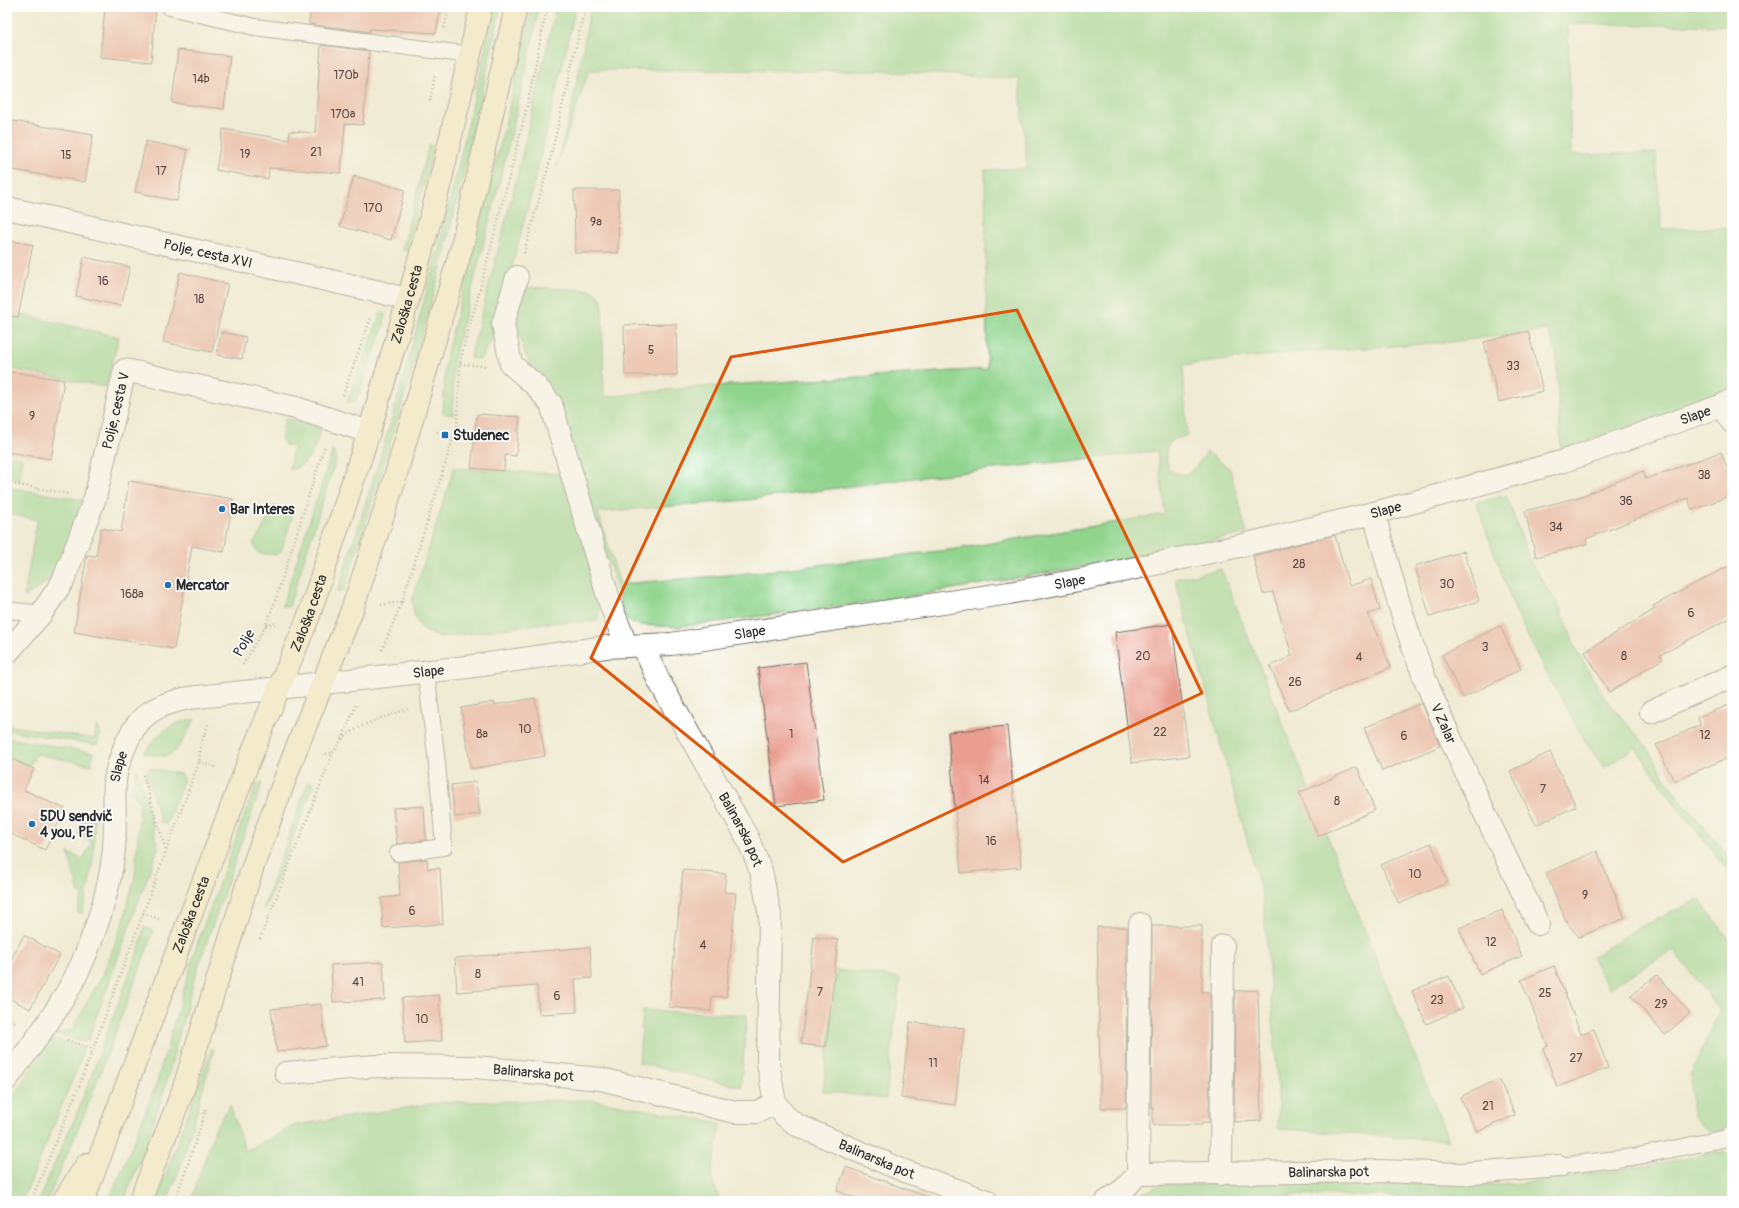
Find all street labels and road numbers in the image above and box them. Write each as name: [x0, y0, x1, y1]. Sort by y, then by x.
street label: Polje, cesta XVI: [162, 235, 254, 271]
street label: Zaloška cesta: [387, 263, 426, 345]
street label: Polje, cesta V: [98, 371, 133, 451]
street label: Slape: [1678, 402, 1713, 428]
street label: Slape: [1368, 497, 1403, 522]
street label: Slape: [1053, 570, 1087, 593]
street label: Zaloška cesta: [287, 572, 330, 654]
street label: Slape: [733, 621, 767, 643]
street label: Polje: [229, 626, 259, 660]
street label: Slape: [412, 661, 445, 682]
street label: V Zalar: [1428, 701, 1460, 746]
street label: Slape: [106, 748, 131, 783]
street label: Balinarska pot: [715, 789, 767, 869]
street label: Zaloška cesta: [169, 874, 213, 956]
street label: Balinarska pot: [492, 1060, 575, 1085]
street label: Balinarska pot: [836, 1135, 917, 1183]
street label: Balinarska pot: [1288, 1163, 1370, 1181]

